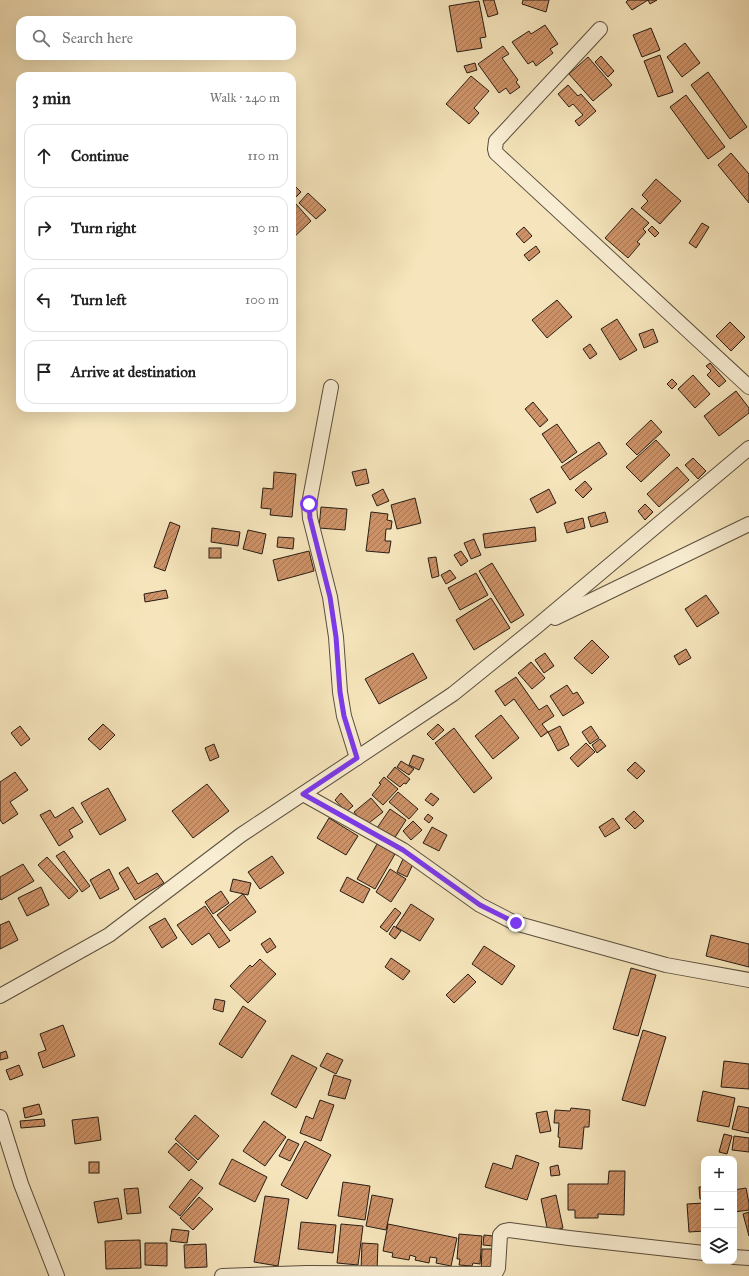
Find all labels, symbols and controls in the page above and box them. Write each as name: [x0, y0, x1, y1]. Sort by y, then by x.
search box: [16, 16, 296, 60]
icon: search: [30, 27, 52, 49]
text: Search here: [62, 29, 133, 47]
text: 3 min: [32, 88, 71, 109]
text: Walk · 240 m: [210, 90, 280, 106]
icon: ahead: [33, 145, 55, 167]
text: Continue: [71, 147, 129, 165]
text: 110 m: [247, 148, 279, 164]
icon: right: [33, 217, 55, 239]
text: Turn right: [71, 219, 136, 237]
text: 30 m: [253, 220, 279, 236]
icon: left: [33, 289, 55, 311]
text: Turn left: [71, 291, 127, 309]
text: 100 m: [245, 292, 279, 308]
icon: arrive: [33, 361, 55, 383]
text: Arrive at destination: [71, 363, 196, 381]
route start: [300, 495, 318, 513]
route end: [507, 914, 525, 932]
map controls: [701, 1156, 737, 1264]
button: +: [701, 1156, 737, 1192]
button: −: [701, 1192, 737, 1228]
button: layers: [701, 1228, 737, 1264]

